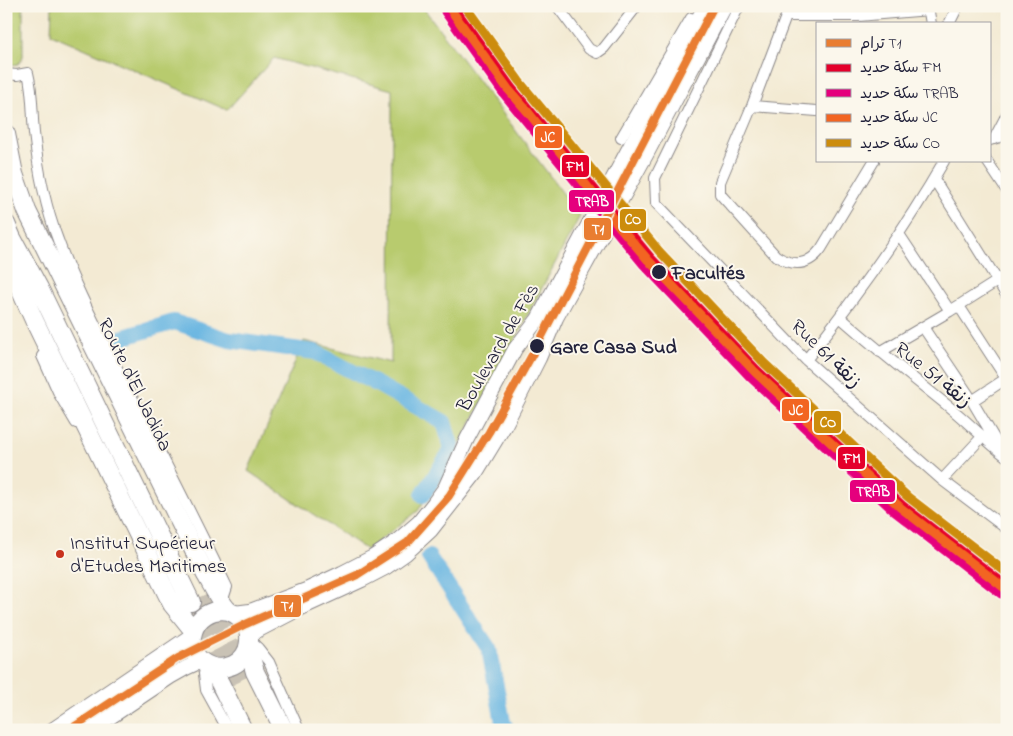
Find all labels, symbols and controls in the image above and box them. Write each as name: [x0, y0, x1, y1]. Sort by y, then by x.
legend: [816, 22, 990, 162]
text: ترام T1: [860, 33, 902, 55]
text: سكة حديد FM: [860, 57, 941, 79]
text: سكة حديد TRAB: [860, 83, 959, 105]
text: سكة حديد JC: [860, 107, 938, 129]
line badge: JC: [534, 125, 563, 149]
text: JC: [541, 128, 556, 149]
text: سكة حديد CO: [860, 133, 940, 155]
line badge: FM: [561, 154, 590, 178]
text: FM: [565, 157, 584, 178]
line badge: TRAB: [568, 189, 615, 213]
text: TRAB: [575, 192, 609, 213]
line badge: CO: [619, 208, 647, 232]
text: CO: [625, 210, 641, 231]
line badge: T1: [583, 217, 612, 241]
text: T1: [592, 220, 605, 241]
place label: Facultés: [671, 260, 745, 289]
marker: Facultés: [650, 263, 668, 281]
street label: Boulevard de Fès: [450, 279, 548, 419]
street label: Rue 61 زنقة: [783, 313, 867, 396]
street label: Route d'El Jadida: [89, 314, 179, 457]
place label: Gare Casa Sud: [550, 334, 677, 363]
street label: Rue 51 زنقة: [888, 336, 977, 416]
marker: Gare Casa Sud: [528, 337, 546, 355]
line badge: JC: [781, 398, 810, 422]
text: JC: [789, 401, 804, 422]
line badge: CO: [813, 410, 842, 434]
text: CO: [820, 413, 836, 434]
line badge: FM: [837, 446, 866, 470]
text: FM: [842, 449, 861, 470]
line badge: TRAB: [849, 479, 896, 503]
text: TRAB: [856, 482, 890, 503]
place label: Institut Supérieur d'Etudes Maritimes: [70, 530, 227, 582]
marker: Institut Supérieur d'Etudes Maritimes: [54, 548, 66, 560]
line badge: T1: [273, 594, 302, 618]
text: T1: [281, 597, 294, 618]

